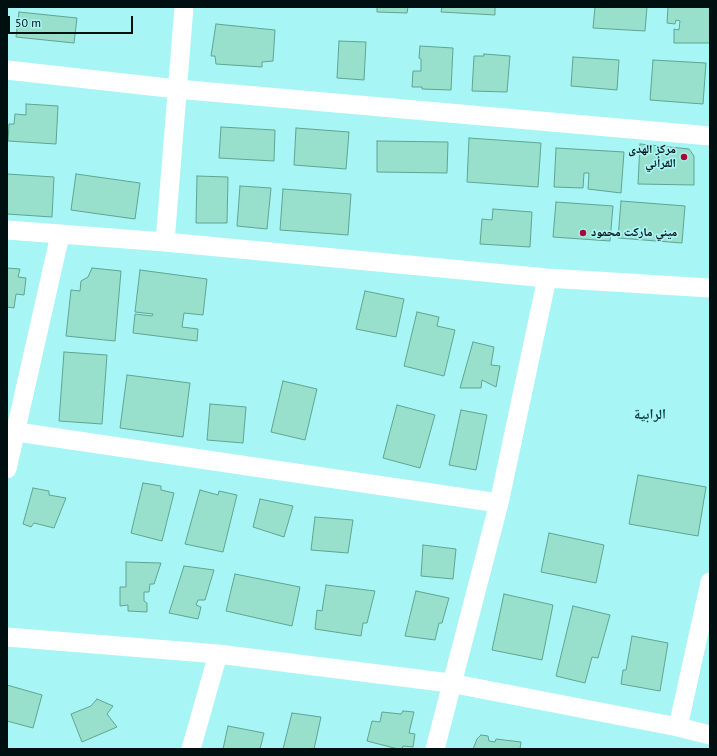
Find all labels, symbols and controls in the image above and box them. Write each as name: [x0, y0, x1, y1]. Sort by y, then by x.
scale bar: [10, 8, 135, 34]
text: 50 m: [15, 15, 41, 30]
place label: مركز الهدى القرأني: [628, 143, 676, 171]
marker: مركز الهدى القرأني: [679, 152, 689, 162]
place label: ميني ماركت محمود: [591, 226, 677, 240]
marker: ميني ماركت محمود: [578, 228, 588, 238]
district label: الرابية: [634, 407, 666, 423]

